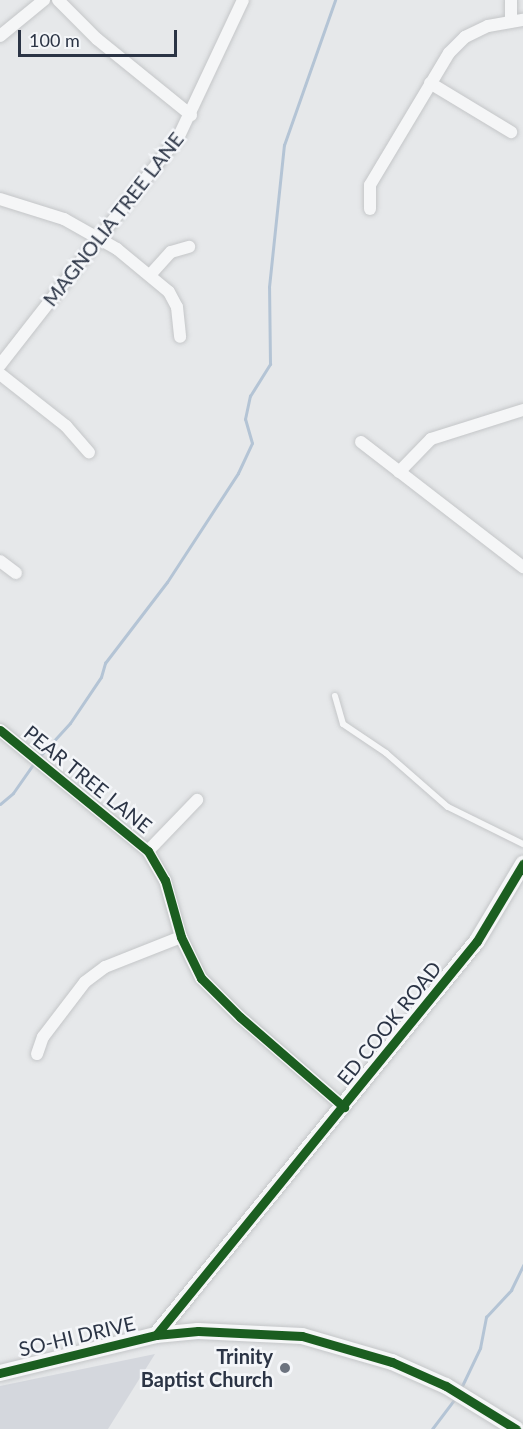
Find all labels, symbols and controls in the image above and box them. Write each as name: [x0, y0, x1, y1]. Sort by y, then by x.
scale bar: [21, 18, 180, 56]
text: 100 m: [29, 29, 80, 51]
street label: MAGNOLIA TREE LANE: [37, 127, 189, 311]
street label: PEAR TREE LANE: [19, 720, 157, 838]
street label: ED COOK ROAD: [332, 956, 446, 1090]
street label: SO-HI DRIVE: [16, 1311, 138, 1361]
place label: Trinity Baptist Church: [141, 1344, 273, 1391]
marker: Trinity Baptist Church: [278, 1361, 292, 1375]

